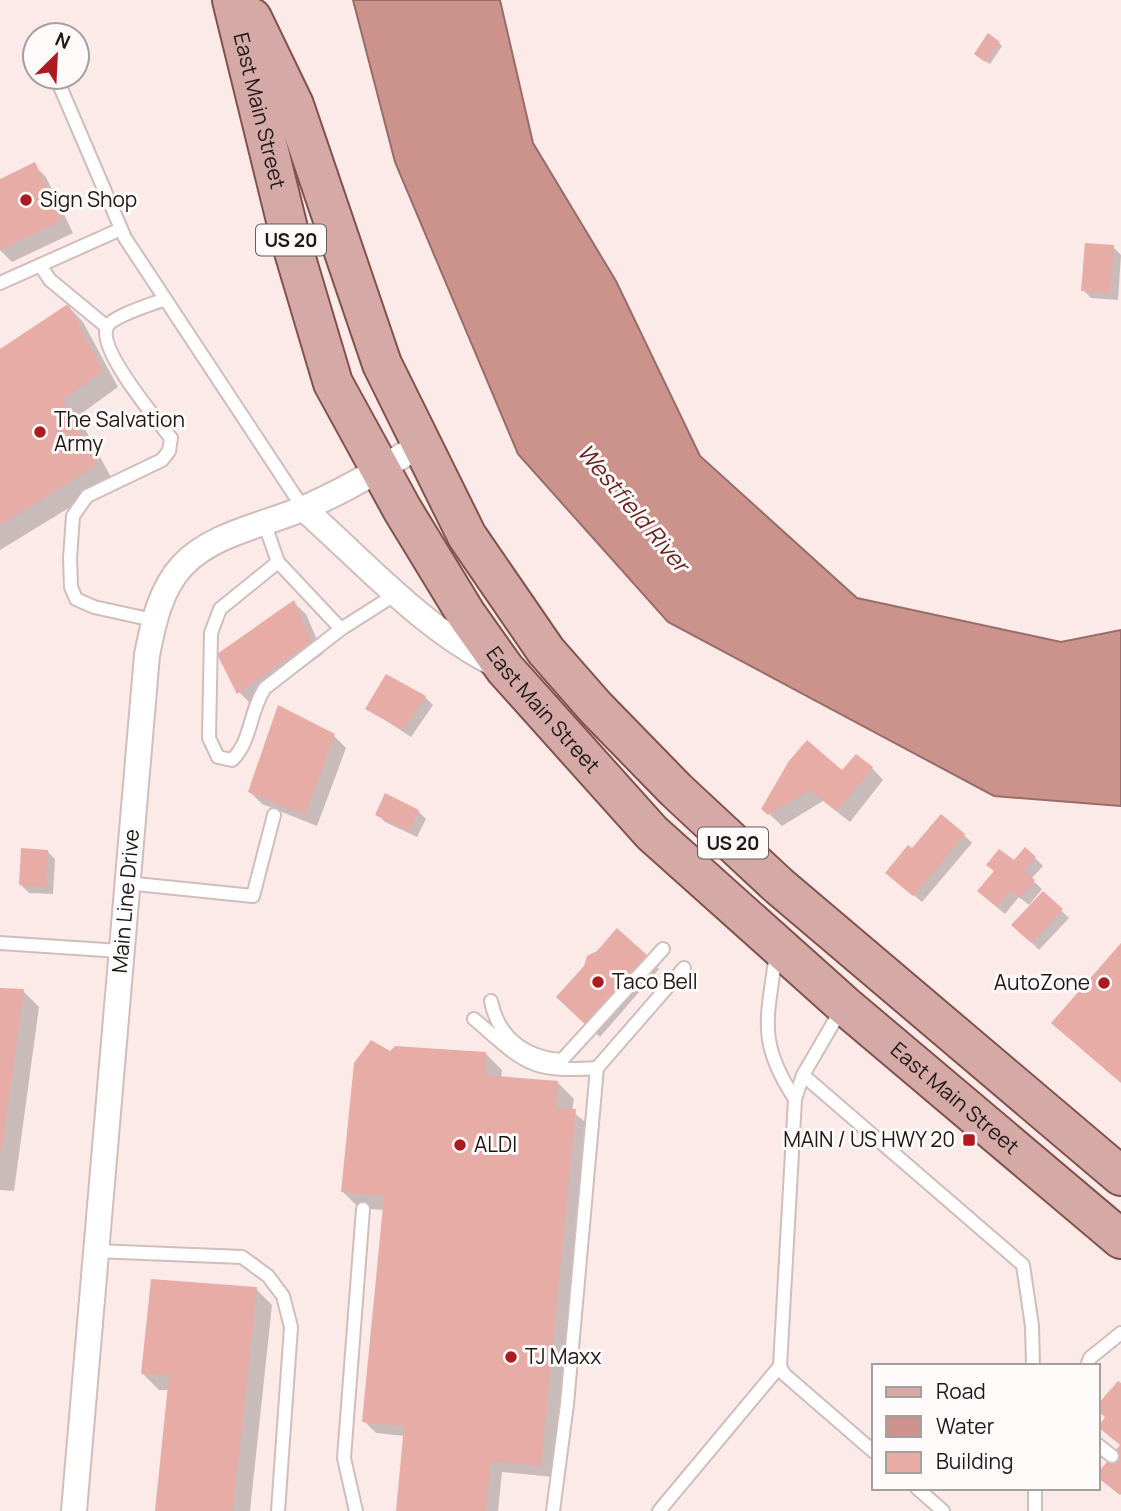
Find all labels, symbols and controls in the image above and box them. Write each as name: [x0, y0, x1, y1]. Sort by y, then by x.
north arrow: [21, 21, 91, 91]
text: N: [51, 26, 74, 55]
street label: East Main Street: [227, 29, 293, 192]
place label: Sign Shop: [40, 185, 137, 213]
marker: Sign Shop: [18, 192, 34, 208]
road number: US 20: [256, 224, 326, 256]
place label: The Salvation Army: [54, 405, 185, 457]
marker: The Salvation Army: [32, 424, 48, 440]
water label: Westfield River: [571, 436, 699, 580]
street label: East Main Street: [480, 641, 607, 779]
street label: Main Line Drive: [105, 828, 145, 974]
road number: US 20: [698, 828, 768, 858]
place label: Taco Bell: [612, 967, 698, 995]
place label: AutoZone: [994, 968, 1090, 996]
marker: Taco Bell: [590, 974, 606, 990]
marker: AutoZone: [1096, 975, 1112, 991]
street label: East Main Street: [885, 1035, 1025, 1160]
place label: MAIN / US HWY 20: [783, 1125, 955, 1153]
place label: ALDI: [474, 1130, 517, 1158]
marker: MAIN / US HWY 20: [961, 1132, 977, 1148]
marker: ALDI: [452, 1137, 468, 1153]
place label: TJ Maxx: [525, 1342, 601, 1370]
marker: TJ Maxx: [503, 1349, 519, 1365]
legend: [872, 1364, 1100, 1490]
text: Road: [936, 1377, 986, 1405]
text: Water: [936, 1412, 995, 1440]
text: Building: [936, 1447, 1013, 1475]

